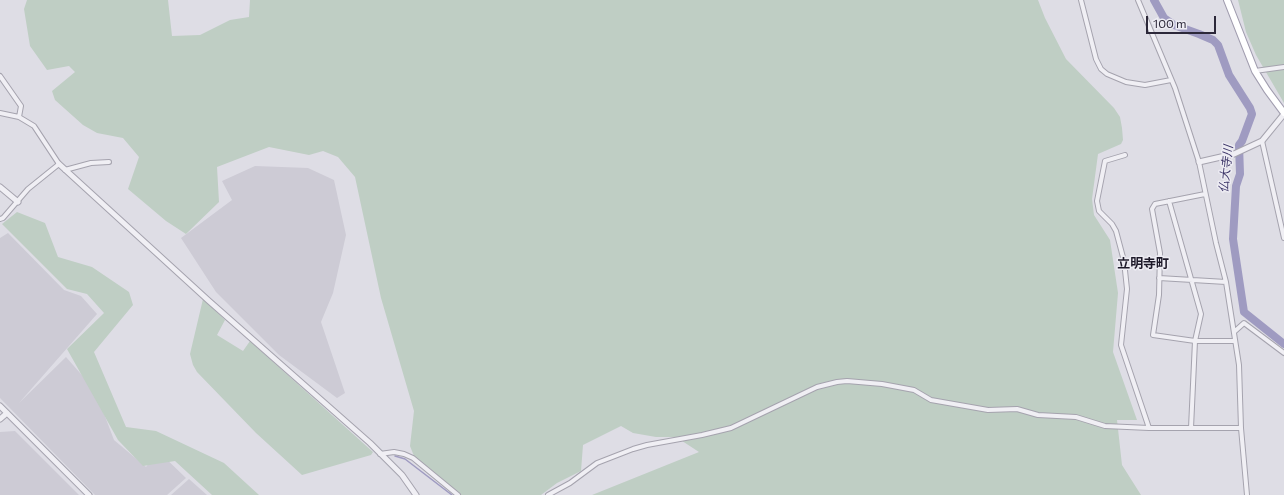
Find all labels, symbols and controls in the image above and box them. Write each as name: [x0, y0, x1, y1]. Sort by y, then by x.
scale bar: [1148, 8, 1218, 34]
text: 100 m: [1153, 16, 1187, 30]
water label: 仏大寺川: [1216, 144, 1236, 194]
district label: 立明寺町: [1117, 256, 1169, 272]

